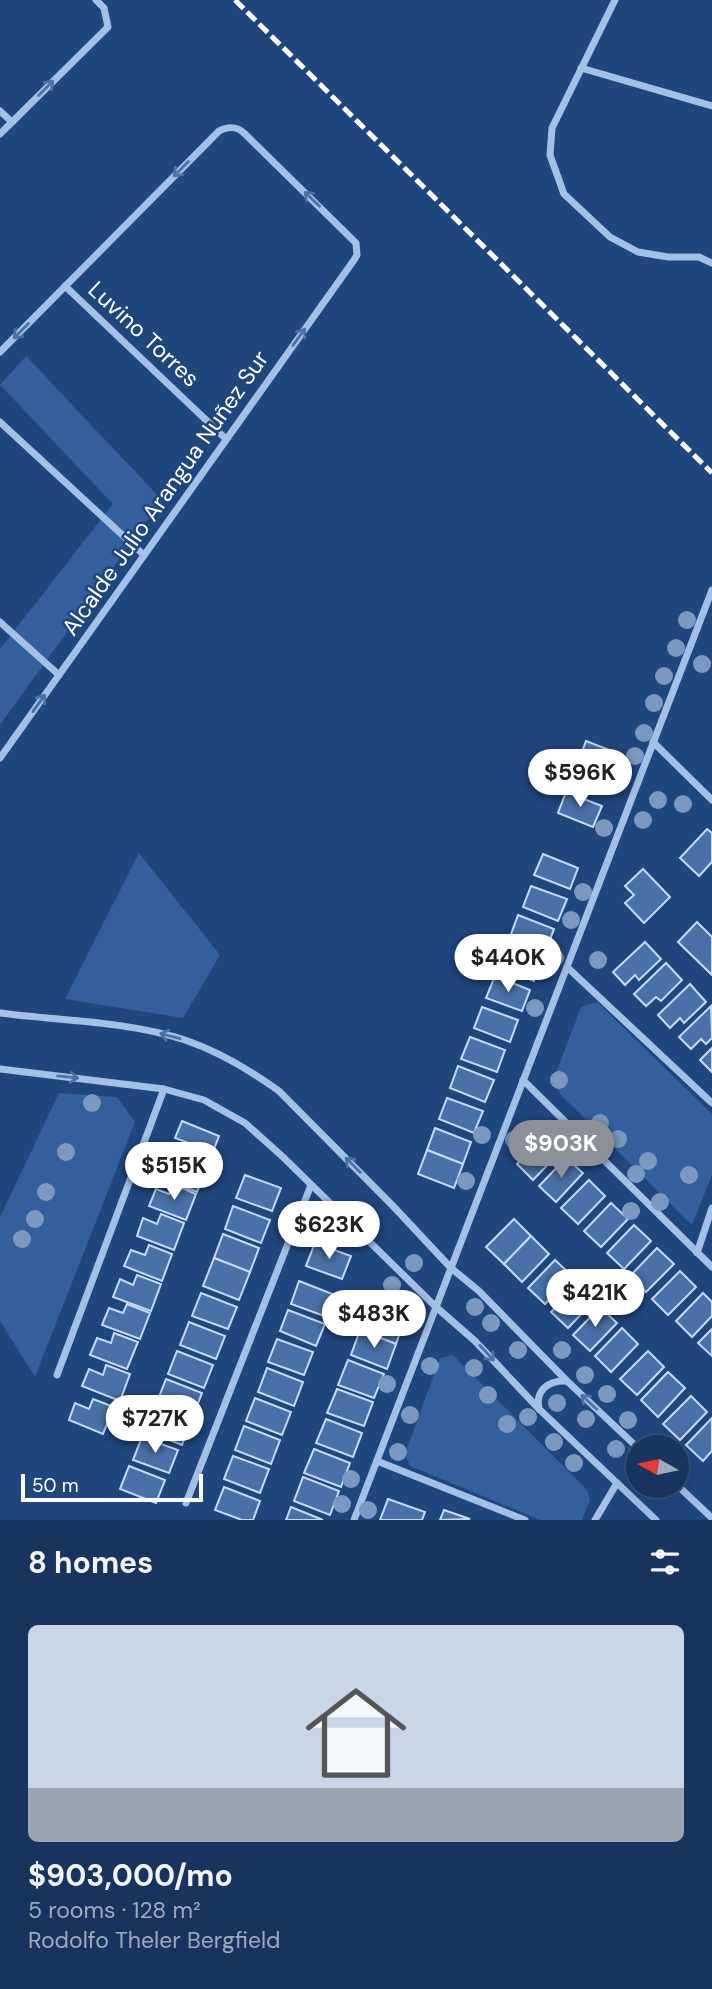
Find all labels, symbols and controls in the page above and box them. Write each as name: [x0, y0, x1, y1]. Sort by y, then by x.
one-way arrow: [38, 80, 55, 97]
one-way arrow: [172, 161, 189, 178]
one-way arrow: [304, 190, 321, 207]
street label: Luvino Torres: [82, 275, 206, 393]
one-way arrow: [12, 322, 29, 339]
one-way arrow: [292, 328, 306, 347]
street label: Alcalde Julio Arangua Nuñez Sur: [55, 345, 275, 641]
one-way arrow: [32, 694, 47, 713]
pin: $596K: [531, 750, 629, 809]
text: $596K: [544, 757, 616, 787]
pin: $440K: [459, 934, 557, 994]
text: $440K: [470, 942, 546, 972]
one-way arrow: [159, 1029, 182, 1042]
one-way arrow: [56, 1070, 79, 1083]
pin: $903K: [512, 1120, 610, 1180]
text: $903K: [524, 1128, 598, 1158]
pin: $515K: [125, 1142, 223, 1202]
text: $515K: [141, 1150, 207, 1180]
one-way arrow: [345, 1157, 362, 1174]
pin: $623K: [280, 1202, 378, 1261]
text: $623K: [294, 1209, 364, 1239]
pin: $421K: [546, 1270, 644, 1329]
text: $421K: [562, 1277, 628, 1307]
pin: $483K: [325, 1290, 423, 1350]
text: $483K: [338, 1298, 410, 1328]
one-way arrow: [478, 1344, 495, 1361]
one-way arrow: [581, 1393, 598, 1410]
pin: $727K: [106, 1396, 204, 1455]
text: $727K: [122, 1403, 188, 1433]
north arrow: [626, 1435, 690, 1498]
map controls: [626, 1435, 689, 1498]
scale bar: [21, 1471, 203, 1503]
text: 50 m: [32, 1473, 79, 1498]
text: 8 homes: [28, 1543, 153, 1582]
icon: filters: [646, 1543, 684, 1581]
icon: home: [293, 1670, 419, 1796]
text: $903,000/mo: [28, 1856, 233, 1895]
text: 5 rooms · 128 m²: [28, 1895, 201, 1925]
text: Rodolfo Theler Bergfield: [28, 1925, 281, 1955]

